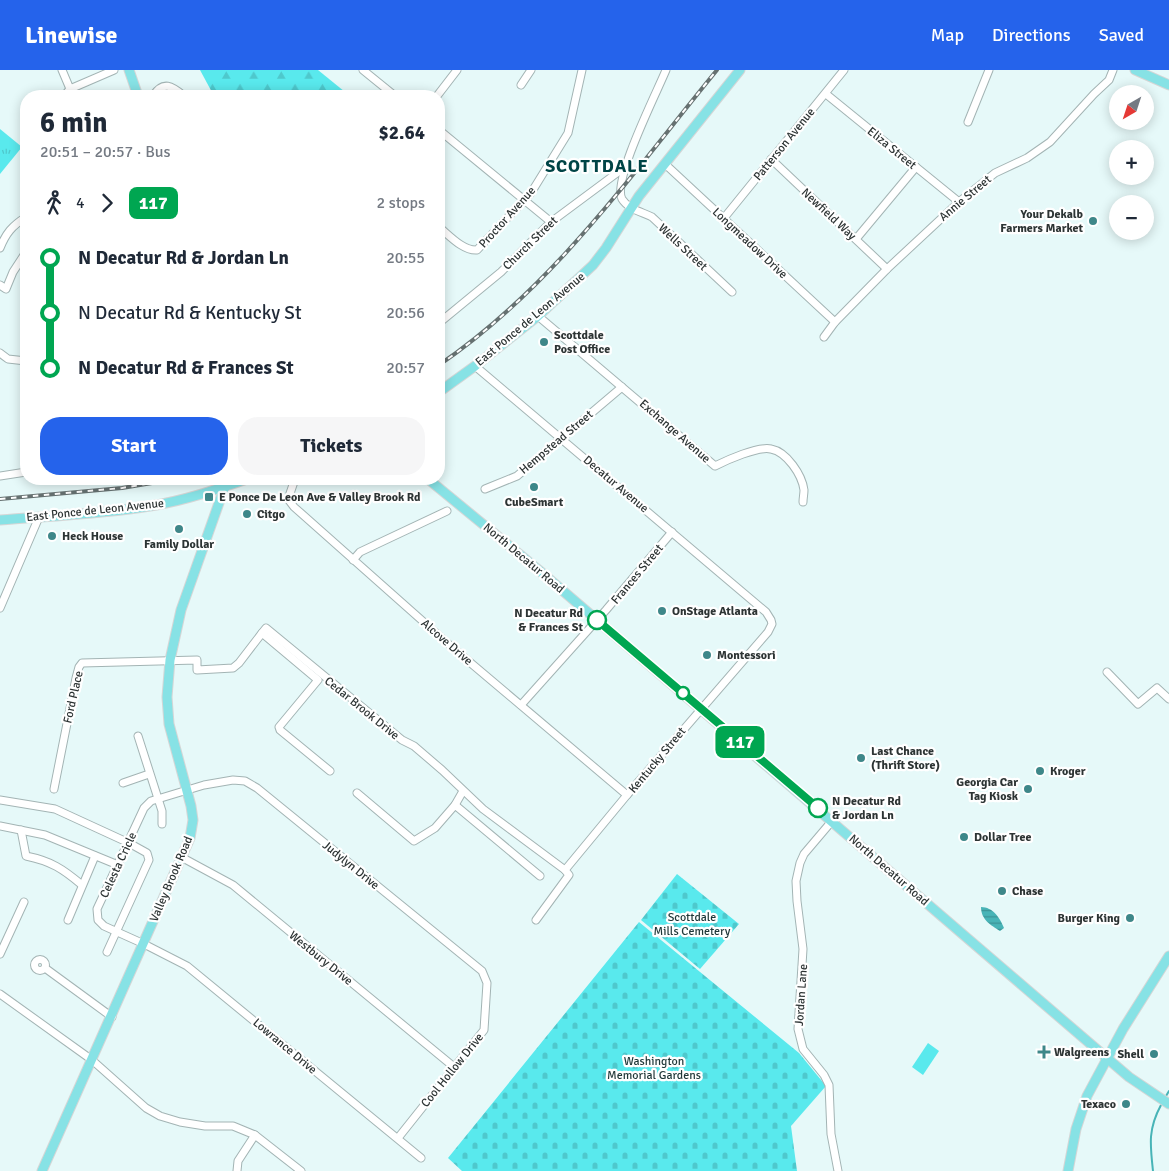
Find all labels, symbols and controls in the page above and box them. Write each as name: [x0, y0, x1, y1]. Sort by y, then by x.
text: Linewise: [25, 20, 118, 50]
text: Map: [931, 24, 964, 46]
text: Directions: [992, 24, 1071, 46]
text: Saved: [1099, 24, 1144, 46]
north arrow: [1109, 85, 1154, 130]
map controls: [1109, 85, 1154, 240]
street label: Patterson Avenue: [750, 105, 818, 184]
text: 6 min: [40, 106, 108, 140]
text: $2.64: [379, 121, 425, 145]
street label: Eliza Street: [864, 124, 919, 173]
button: +: [1109, 140, 1154, 185]
text: 20:51 – 20:57 · Bus: [40, 142, 171, 162]
district label: SCOTTDALE: [545, 155, 649, 177]
street label: Annie Street: [936, 172, 995, 225]
street label: Proctor Avenue: [476, 183, 539, 251]
street label: Newfield Way: [798, 185, 860, 244]
icon: walk: [40, 189, 68, 217]
icon: forward: [93, 189, 121, 217]
text: 117: [139, 192, 168, 214]
text: 4: [76, 193, 85, 213]
text: 2 stops: [377, 193, 425, 213]
button: −: [1109, 195, 1154, 240]
street label: Longmeadow Drive: [709, 205, 790, 282]
place label: Your Dekalb Farmers Market: [1000, 207, 1084, 236]
street label: Church Street: [500, 213, 561, 273]
marker: Your Dekalb Farmers Market: [1087, 215, 1099, 227]
street label: Wells Street: [655, 221, 710, 274]
text: N Decatur Rd & Jordan Ln: [78, 246, 289, 270]
text: 20:55: [386, 248, 425, 268]
street label: East Ponce de Leon Avenue: [473, 269, 588, 370]
text: N Decatur Rd & Kentucky St: [78, 301, 302, 325]
text: 20:56: [386, 303, 425, 323]
place label: Scottdale Post Office: [554, 328, 610, 357]
marker: Scottdale Post Office: [538, 336, 550, 348]
text: N Decatur Rd & Frances St: [78, 356, 294, 380]
text: 20:57: [386, 358, 425, 378]
street label: Exchange Avenue: [636, 396, 713, 466]
street label: Hempstead Street: [516, 407, 596, 478]
button: Start: [40, 417, 228, 475]
button: Tickets: [238, 417, 425, 475]
street label: Decatur Avenue: [580, 453, 651, 516]
marker: CubeSmart: [528, 481, 540, 493]
place label: E Ponce De Leon Ave & Valley Brook Rd: [219, 490, 421, 505]
marker: E Ponce De Leon Ave & Valley Brook Rd: [203, 491, 215, 503]
place label: CubeSmart: [505, 495, 564, 510]
street label: East Ponce de Leon Avenue: [25, 496, 165, 525]
place label: Citgo: [257, 507, 285, 522]
marker: Citgo: [241, 508, 253, 520]
street label: North Decatur Road: [480, 520, 567, 597]
marker: Family Dollar: [173, 523, 185, 535]
place label: Heck House: [62, 529, 123, 544]
marker: Heck House: [46, 530, 58, 542]
place label: Family Dollar: [144, 537, 214, 552]
street label: Frances Street: [608, 541, 667, 607]
place label: OnStage Atlanta: [672, 604, 758, 619]
marker: OnStage Atlanta: [656, 605, 668, 617]
place label: N Decatur Rd & Frances St: [514, 606, 584, 635]
marker: N Decatur Rd & Frances St: [587, 610, 607, 630]
street label: Alcove Drive: [418, 616, 475, 669]
place label: Montessori: [717, 648, 776, 663]
marker: Montessori: [701, 649, 713, 661]
street label: Ford Place: [60, 669, 87, 725]
street label: Cedar Brook Drive: [321, 674, 402, 743]
unlabelled marker: [676, 686, 690, 700]
street label: Kentucky Street: [625, 724, 689, 796]
line badge: 117: [711, 726, 769, 758]
text: 117: [725, 731, 755, 753]
place label: Last Chance (Thrift Store): [871, 744, 940, 773]
marker: Last Chance (Thrift Store): [855, 752, 867, 764]
place label: Kroger: [1050, 764, 1086, 779]
marker: Kroger: [1034, 765, 1046, 777]
place label: Georgia Car Tag Kiosk: [956, 775, 1019, 804]
marker: Georgia Car Tag Kiosk: [1022, 783, 1034, 795]
place label: N Decatur Rd & Jordan Ln: [832, 794, 901, 823]
marker: N Decatur Rd & Jordan Ln: [808, 798, 828, 818]
street label: Celesta Cricle: [97, 830, 140, 901]
place label: Dollar Tree: [974, 830, 1031, 845]
street label: North Decatur Road: [846, 831, 932, 909]
marker: Dollar Tree: [958, 831, 970, 843]
street label: Valley Brook Road: [147, 834, 196, 924]
street label: Judylyn Drive: [319, 838, 382, 893]
place label: Chase: [1012, 884, 1043, 899]
marker: Chase: [996, 885, 1008, 897]
park label: Scottdale Mills Cemetery: [654, 910, 731, 939]
place label: Burger King: [1058, 911, 1121, 926]
marker: Burger King: [1124, 912, 1136, 924]
street label: Westbury Drive: [286, 928, 356, 989]
street label: Jordan Lane: [792, 963, 811, 1027]
street label: Lowrance Drive: [250, 1015, 320, 1077]
street label: Cool Hollow Drive: [418, 1030, 487, 1110]
place label: Walgreens: [1054, 1045, 1110, 1060]
marker: Walgreens: [1038, 1046, 1050, 1058]
place label: Shell: [1117, 1047, 1144, 1062]
marker: Shell: [1148, 1048, 1160, 1060]
park label: Washington Memorial Gardens: [607, 1054, 701, 1083]
place label: Texaco: [1081, 1097, 1116, 1112]
marker: Texaco: [1120, 1098, 1132, 1110]

